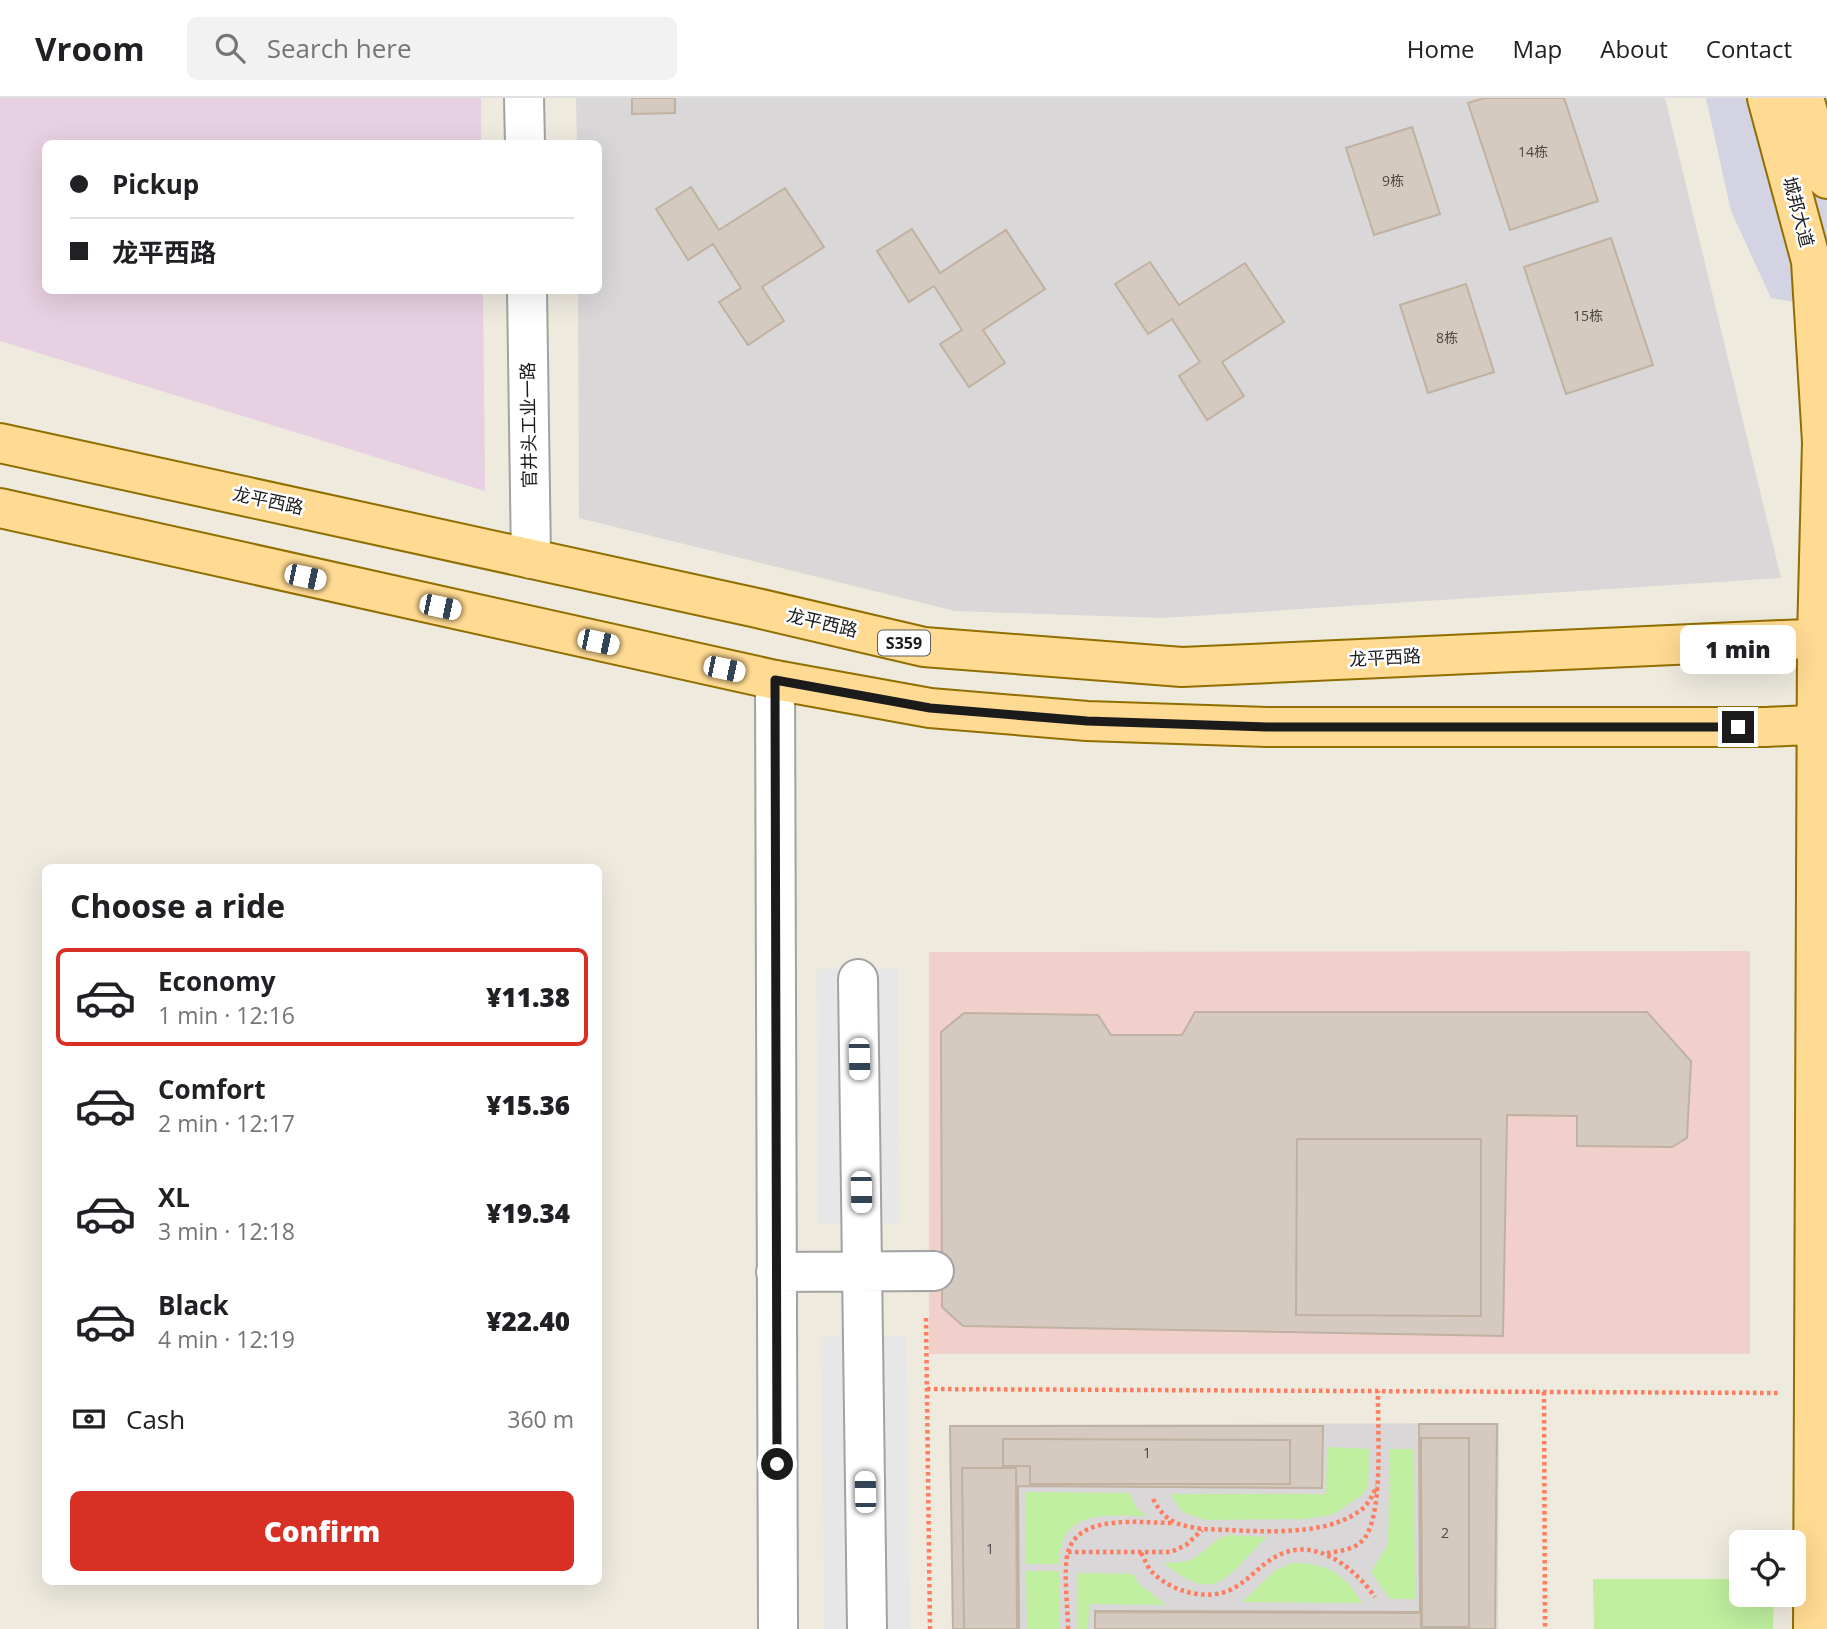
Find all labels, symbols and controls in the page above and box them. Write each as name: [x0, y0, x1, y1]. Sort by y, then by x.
search box: [187, 17, 677, 80]
text: Vroom: [35, 26, 145, 71]
icon: search: [211, 29, 249, 67]
text: Search here: [267, 30, 412, 66]
text: Home: [1407, 32, 1475, 65]
text: Map: [1513, 32, 1562, 65]
text: About: [1600, 32, 1668, 65]
text: Contact: [1706, 32, 1792, 65]
house number: 14栋: [1518, 142, 1548, 161]
text: Pickup: [112, 166, 199, 202]
house number: 9栋: [1382, 171, 1404, 190]
street label: 城邦大道: [1778, 174, 1820, 250]
text: 龙平西路: [112, 234, 216, 270]
house number: 15栋: [1573, 306, 1603, 325]
house number: 8栋: [1436, 328, 1458, 347]
street label: 官井头工业一路: [515, 362, 541, 488]
street label: 龙平西路: [230, 481, 306, 519]
car: [283, 562, 328, 592]
car: [418, 592, 463, 622]
street label: 龙平西路: [784, 602, 860, 642]
callout: 1 min: [1680, 626, 1796, 674]
car: [576, 627, 621, 657]
road number: S359: [878, 630, 930, 656]
text: 1 min: [1705, 633, 1771, 665]
street label: 龙平西路: [1348, 643, 1422, 671]
car: [702, 654, 747, 684]
route end: [1722, 711, 1754, 743]
text: Choose a ride: [70, 884, 285, 927]
text: Economy: [158, 963, 276, 999]
icon: car: [74, 966, 137, 1029]
text: ¥11.38: [486, 979, 570, 1015]
text: 1 min · 12:16: [158, 999, 295, 1031]
car: [849, 1038, 870, 1080]
text: Comfort: [158, 1071, 265, 1107]
icon: car: [74, 1074, 137, 1137]
text: ¥15.36: [486, 1087, 570, 1123]
text: 2 min · 12:17: [158, 1107, 295, 1139]
car: [851, 1171, 872, 1213]
text: XL: [158, 1179, 190, 1215]
icon: car: [74, 1182, 137, 1245]
text: ¥19.34: [486, 1195, 570, 1231]
text: 3 min · 12:18: [158, 1215, 295, 1247]
text: Black: [158, 1287, 229, 1323]
icon: car: [74, 1290, 137, 1353]
text: ¥22.40: [486, 1303, 570, 1339]
text: 4 min · 12:19: [158, 1323, 295, 1355]
icon: cash: [70, 1400, 108, 1438]
text: Cash: [126, 1401, 185, 1437]
text: 360 m: [507, 1403, 574, 1435]
house number: 1: [1143, 1443, 1151, 1462]
route start: [761, 1448, 793, 1480]
car: [855, 1471, 876, 1513]
button: Confirm: [70, 1491, 574, 1571]
house number: 2: [1441, 1523, 1449, 1542]
map controls: [1729, 1530, 1806, 1607]
button: locate: [1729, 1530, 1806, 1607]
house number: 1: [986, 1539, 994, 1558]

